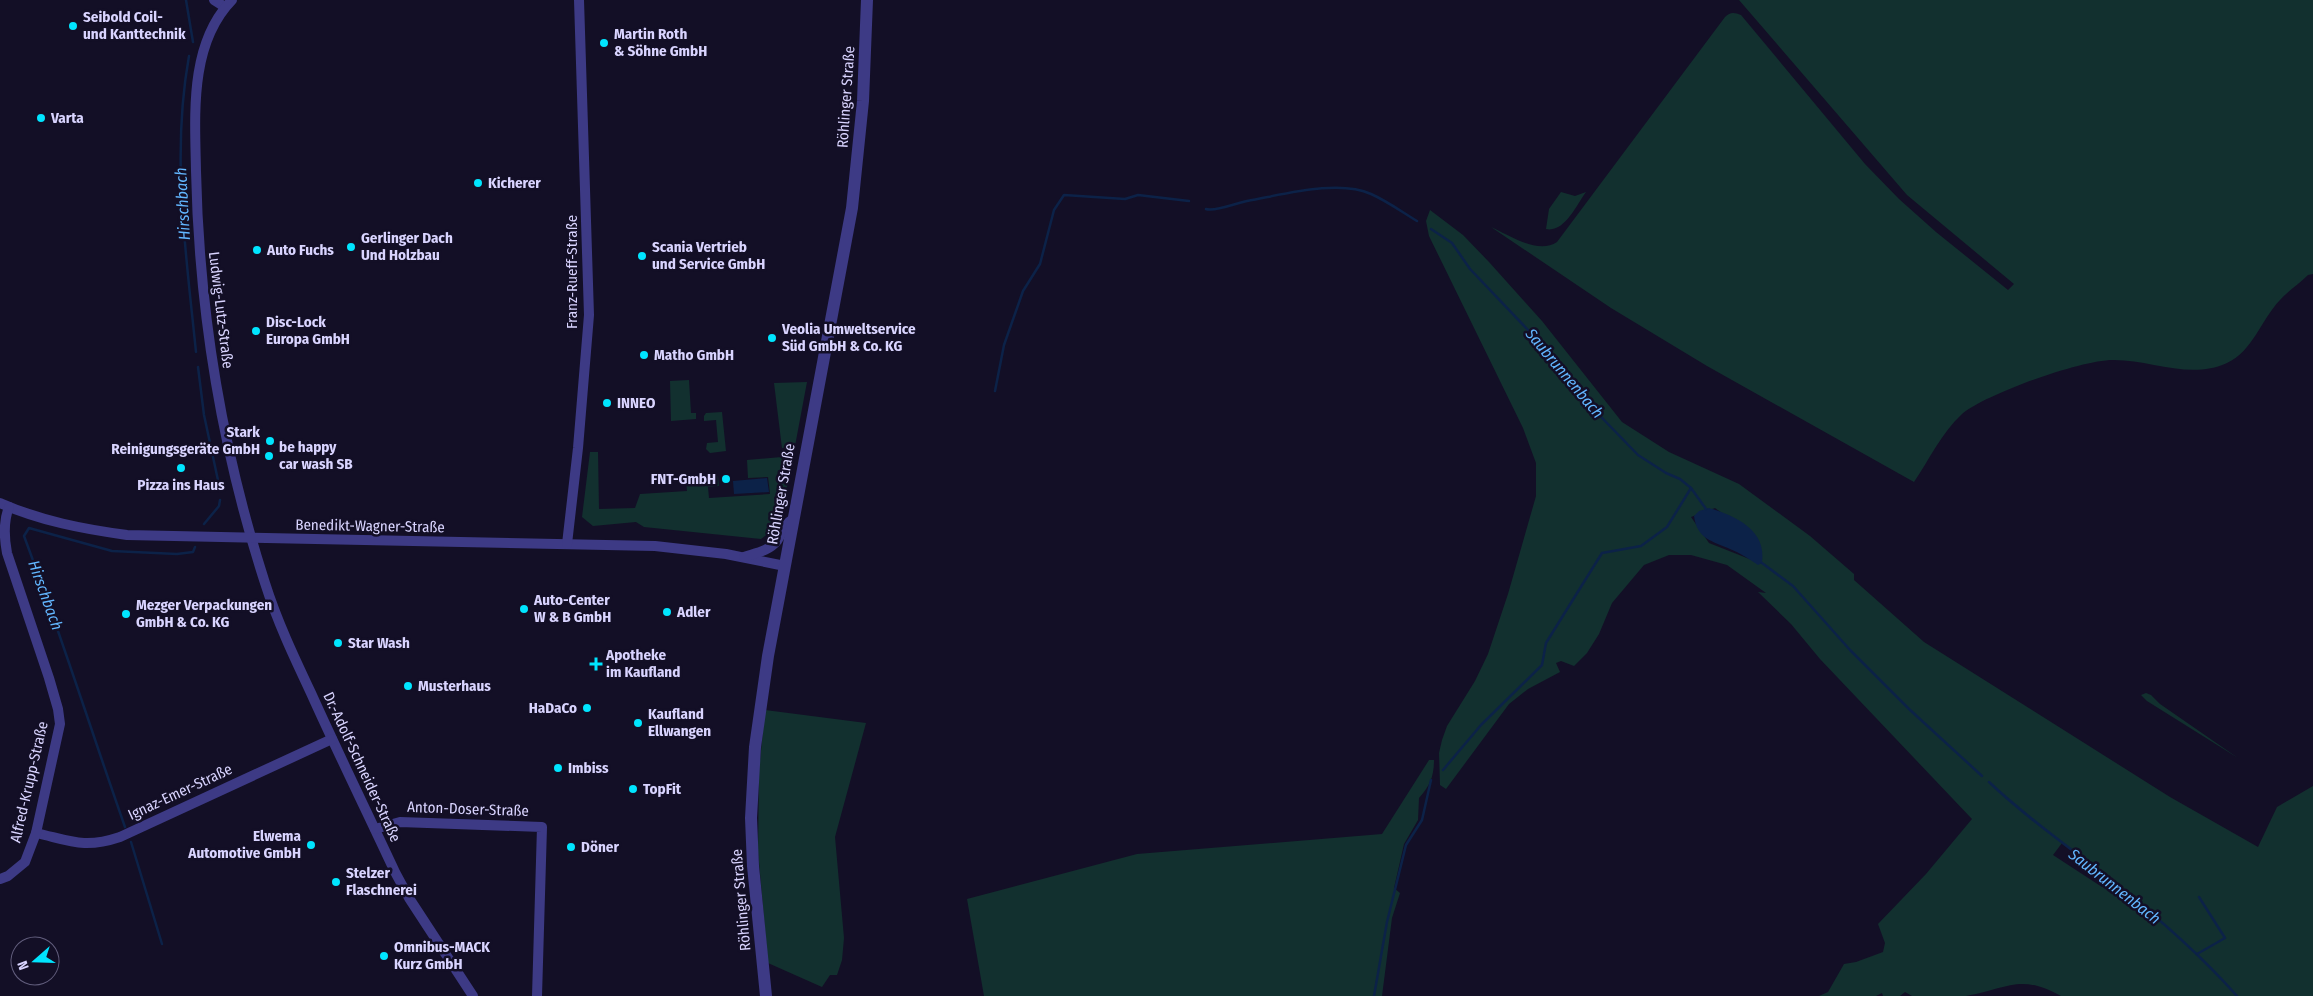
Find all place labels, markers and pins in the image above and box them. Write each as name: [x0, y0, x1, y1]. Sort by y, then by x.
place label: Seibold Coil- und Kanttechnik: [83, 8, 186, 43]
marker: Seibold Coil- und Kanttechnik: [67, 20, 79, 32]
place label: Martin Roth & Söhne GmbH: [614, 25, 707, 60]
marker: Martin Roth & Söhne GmbH: [598, 37, 610, 49]
place label: Varta: [50, 109, 84, 127]
marker: Varta: [35, 112, 47, 124]
place label: Kicherer: [488, 174, 541, 192]
marker: Kicherer: [472, 177, 484, 189]
place label: Gerlinger Dach Und Holzbau: [361, 229, 453, 264]
place label: Scania Vertrieb und Service GmbH: [652, 238, 765, 273]
place label: Auto Fuchs: [266, 241, 334, 259]
marker: Gerlinger Dach Und Holzbau: [345, 241, 357, 253]
marker: Auto Fuchs: [251, 244, 263, 256]
marker: Scania Vertrieb und Service GmbH: [636, 250, 648, 262]
place label: Disc-Lock Europa GmbH: [266, 313, 350, 348]
place label: Veolia Umweltservice Süd GmbH & Co. KG: [781, 320, 916, 355]
marker: Disc-Lock Europa GmbH: [250, 325, 262, 337]
marker: Veolia Umweltservice Süd GmbH & Co. KG: [766, 332, 778, 344]
place label: Matho GmbH: [654, 346, 734, 364]
marker: Matho GmbH: [638, 349, 650, 361]
place label: INNEO: [617, 394, 655, 412]
marker: INNEO: [601, 397, 613, 409]
place label: Stark Reinigungsgeräte GmbH: [111, 423, 260, 458]
marker: Stark Reinigungsgeräte GmbH: [264, 435, 276, 447]
place label: be happy car wash SB: [279, 438, 353, 473]
marker: be happy car wash SB: [263, 450, 275, 462]
marker: Pizza ins Haus: [175, 462, 187, 474]
place label: FNT-GmbH: [651, 470, 716, 488]
marker: FNT-GmbH: [720, 473, 732, 485]
place label: Pizza ins Haus: [137, 476, 225, 494]
place label: Auto-Center W & B GmbH: [533, 591, 611, 626]
place label: Mezger Verpackungen GmbH & Co. KG: [136, 596, 272, 631]
marker: Auto-Center W & B GmbH: [518, 603, 530, 615]
place label: Adler: [676, 603, 711, 621]
marker: Adler: [661, 606, 673, 618]
marker: Mezger Verpackungen GmbH & Co. KG: [120, 608, 132, 620]
place label: Star Wash: [348, 634, 410, 652]
marker: Star Wash: [332, 637, 344, 649]
place label: Apotheke im Kaufland: [605, 646, 680, 681]
marker: Apotheke im Kaufland: [590, 658, 602, 670]
place label: Musterhaus: [418, 677, 491, 695]
marker: Musterhaus: [402, 680, 414, 692]
place label: HaDaCo: [529, 699, 577, 717]
marker: HaDaCo: [581, 702, 593, 714]
place label: Kaufland Ellwangen: [648, 705, 711, 740]
marker: Kaufland Ellwangen: [632, 717, 644, 729]
place label: Imbiss: [568, 759, 609, 777]
marker: Imbiss: [552, 762, 564, 774]
place label: TopFit: [643, 780, 682, 798]
marker: TopFit: [627, 783, 639, 795]
place label: Elwema Automotive GmbH: [187, 827, 302, 862]
place label: Döner: [581, 838, 619, 856]
marker: Elwema Automotive GmbH: [305, 839, 317, 851]
marker: Döner: [565, 841, 577, 853]
place label: Stelzer Flaschnerei: [346, 864, 417, 899]
marker: Stelzer Flaschnerei: [330, 876, 342, 888]
place label: Omnibus-MACK Kurz GmbH: [394, 938, 490, 973]
marker: Omnibus-MACK Kurz GmbH: [378, 950, 390, 962]

